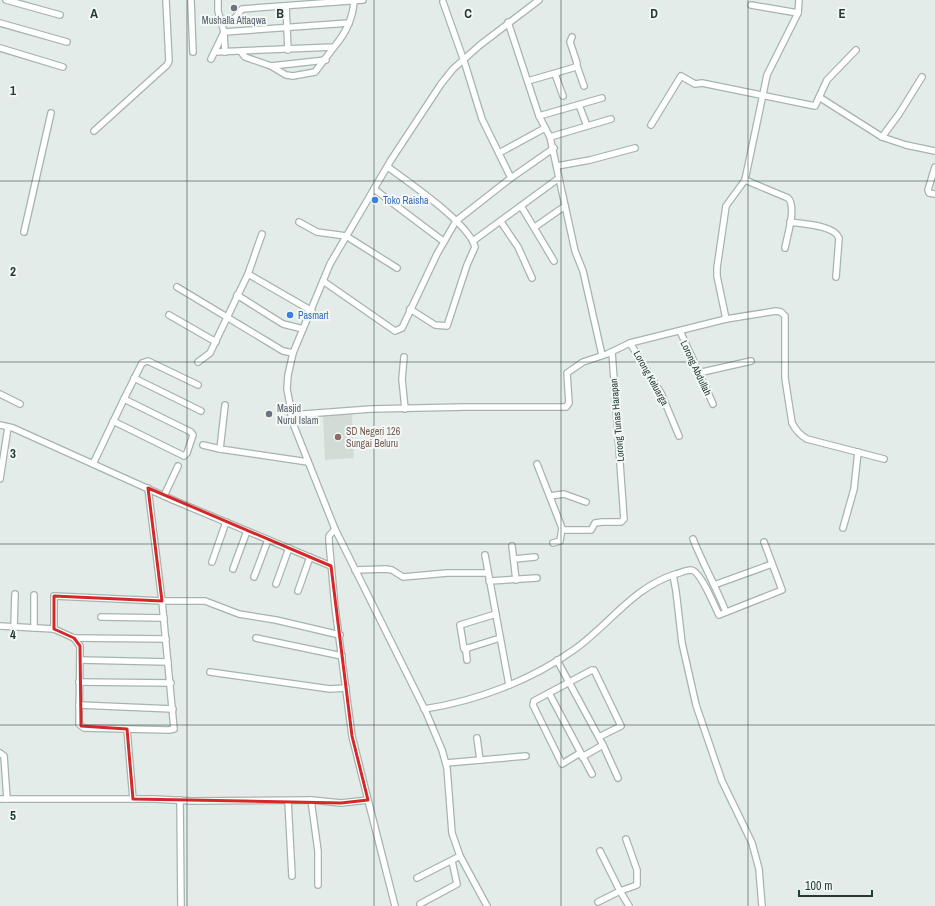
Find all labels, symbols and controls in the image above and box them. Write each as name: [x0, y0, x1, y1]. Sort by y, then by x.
marker: Mushalla Attaqwa: [229, 3, 239, 13]
text: A: [90, 5, 98, 22]
text: B: [276, 5, 284, 22]
text: C: [464, 5, 472, 22]
text: D: [650, 5, 658, 22]
text: E: [838, 5, 846, 22]
place label: Mushalla Attaqwa: [202, 14, 267, 27]
text: 1: [10, 82, 16, 99]
place label: Toko Raisha: [383, 194, 429, 207]
marker: Toko Raisha: [370, 195, 380, 205]
text: 2: [10, 263, 16, 280]
place label: Pasmart: [298, 309, 329, 322]
marker: Pasmart: [285, 310, 295, 320]
street label: Lorong Abdullah: [678, 338, 714, 398]
street label: Lorong Keluarga: [631, 348, 672, 408]
street label: Lorong Tunas Harapan: [607, 378, 627, 462]
place label: Masjid Nurul Islam: [277, 402, 319, 427]
marker: Masjid Nurul Islam: [264, 409, 274, 419]
place label: SD Negeri 126 Sungai Beluru: [346, 425, 401, 450]
marker: SD Negeri 126 Sungai Beluru: [333, 432, 343, 442]
text: 3: [10, 445, 16, 462]
text: 4: [10, 626, 16, 643]
text: 5: [10, 807, 16, 824]
scale bar: [799, 872, 872, 898]
text: 100 m: [805, 878, 832, 894]

